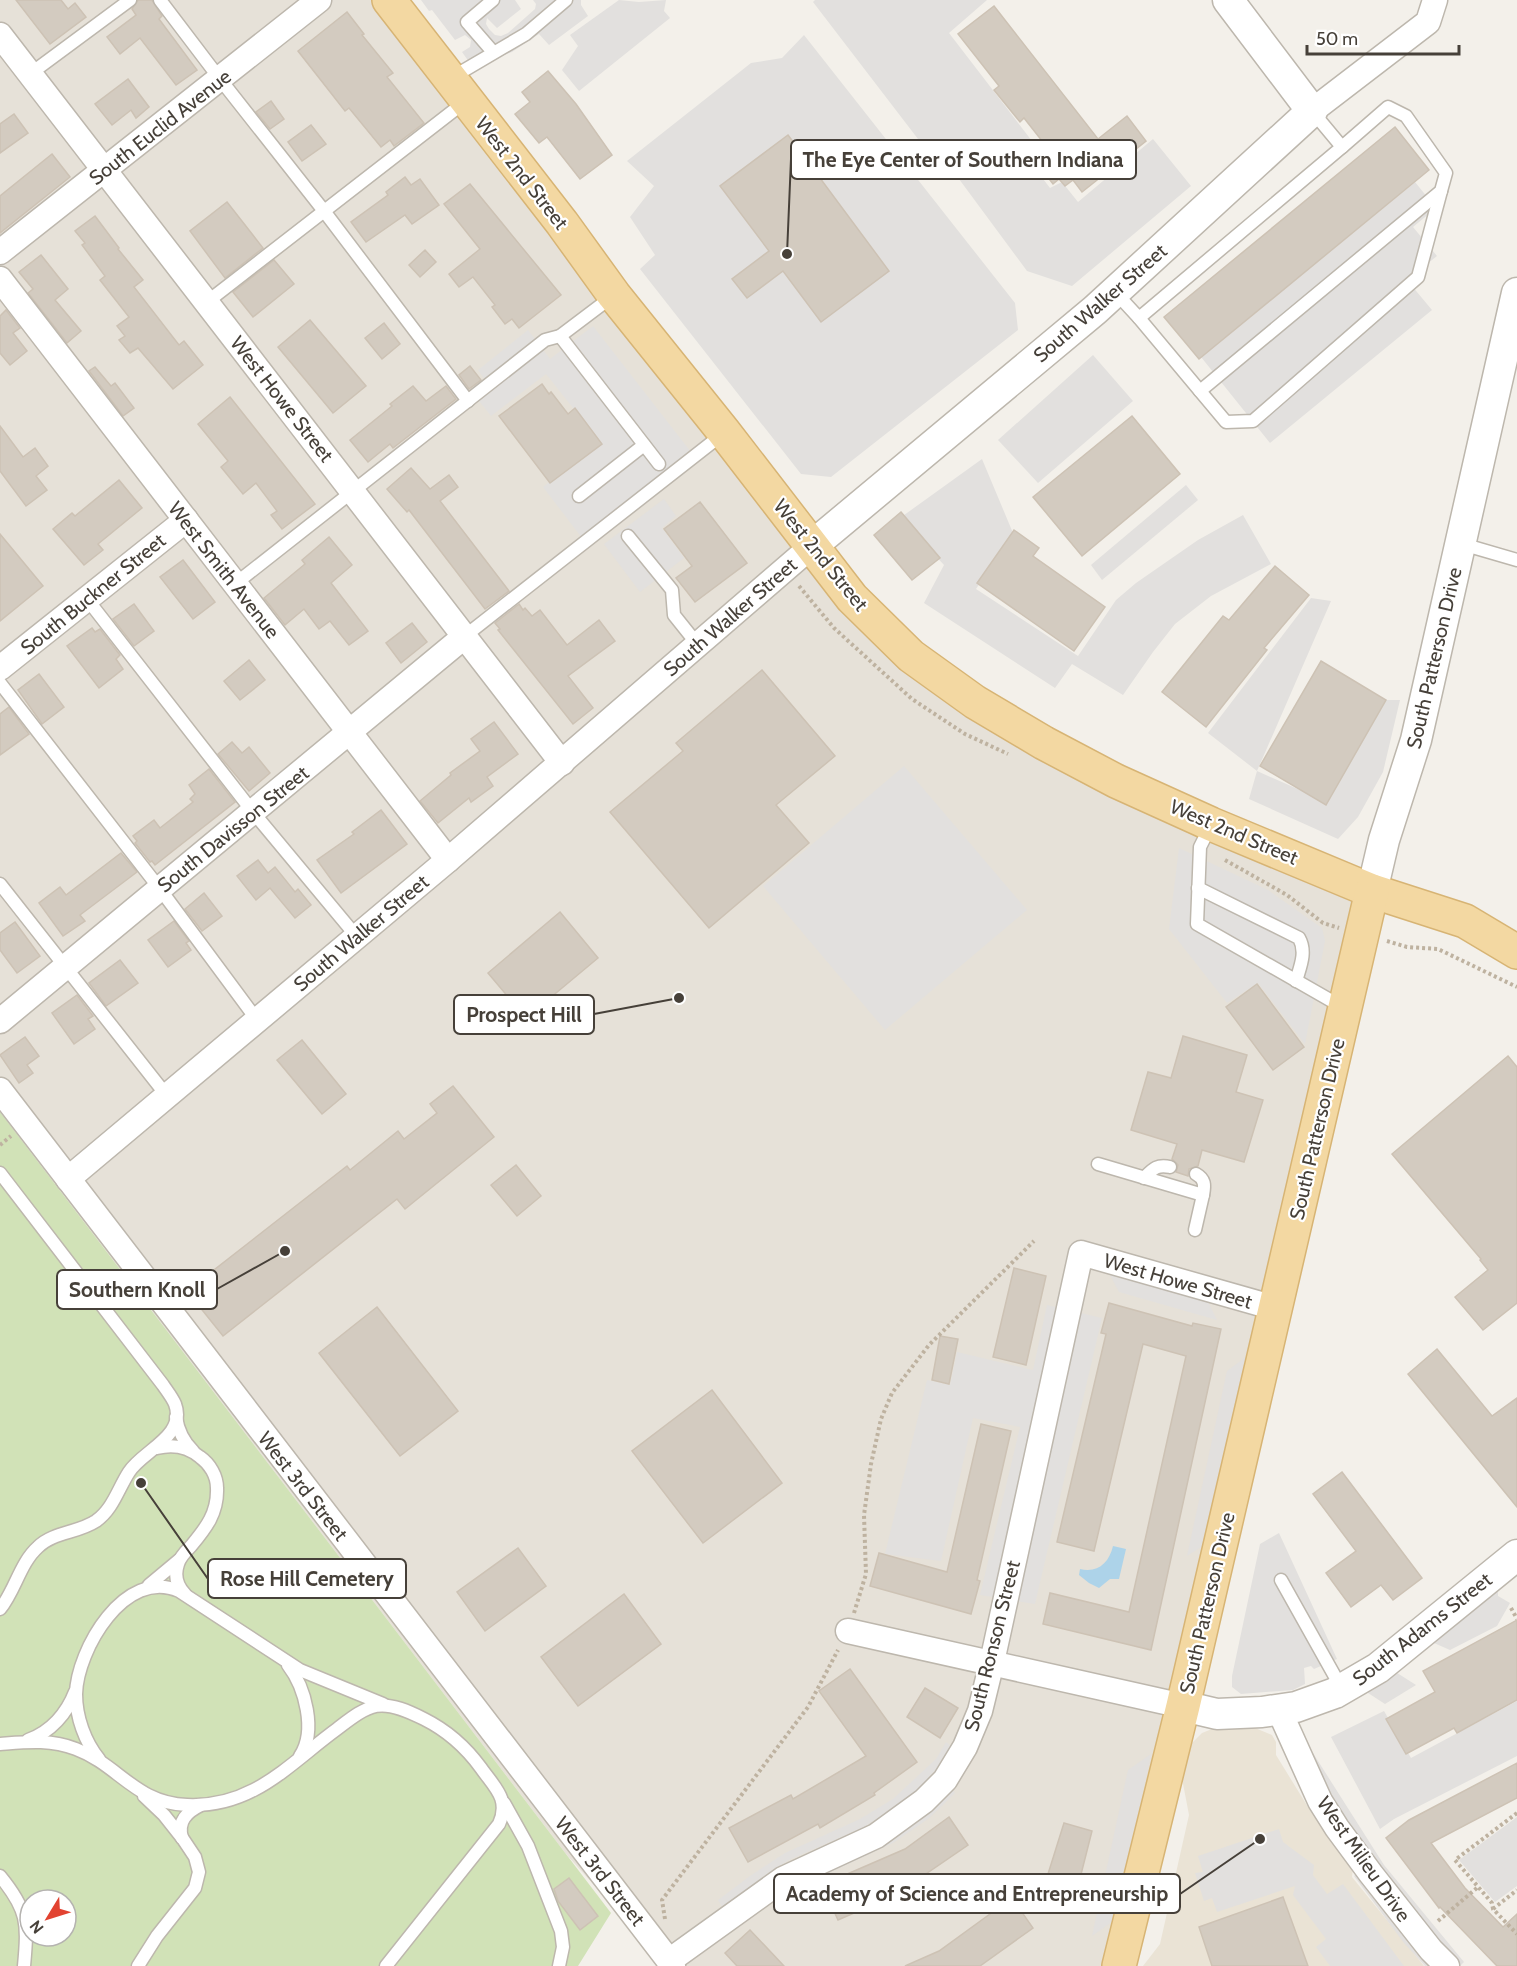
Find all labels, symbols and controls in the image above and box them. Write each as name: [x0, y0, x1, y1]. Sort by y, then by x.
scale bar: [1307, 18, 1458, 56]
text: 50 m: [1316, 28, 1358, 50]
street label: South Euclid Avenue: [84, 64, 236, 190]
street label: West 2nd Street: [471, 112, 574, 234]
callout: The Eye Center of Southern Indiana: [791, 140, 1136, 179]
text: The Eye Center of Southern Indiana: [803, 147, 1124, 172]
street label: South Walker Street: [1028, 238, 1172, 367]
street label: West Howe Street: [225, 331, 339, 467]
street label: West 2nd Street: [769, 494, 873, 616]
street label: West Smith Avenue: [163, 497, 285, 643]
street label: South Buckner Street: [16, 528, 170, 660]
street label: South Walker Street: [658, 552, 802, 681]
street label: South Patterson Drive: [1401, 565, 1467, 751]
street label: South Davisson Street: [153, 760, 314, 897]
street label: West 2nd Street: [1166, 794, 1302, 870]
street label: South Walker Street: [289, 869, 434, 996]
callout: Prospect Hill: [454, 995, 594, 1034]
text: Prospect Hill: [466, 1002, 582, 1027]
street label: South Patterson Drive: [1284, 1036, 1350, 1222]
street label: West Howe Street: [1101, 1248, 1255, 1314]
callout: Southern Knoll: [57, 1270, 217, 1309]
text: Southern Knoll: [69, 1277, 206, 1302]
street label: West 3rd Street: [253, 1427, 353, 1546]
street label: South Patterson Drive: [1174, 1510, 1240, 1696]
street label: South Ronson Street: [959, 1558, 1025, 1734]
callout: Rose Hill Cemetery: [208, 1559, 406, 1598]
text: Rose Hill Cemetery: [220, 1566, 395, 1591]
street label: South Adams Street: [1348, 1567, 1496, 1691]
street label: West Milieu Drive: [1312, 1792, 1416, 1926]
street label: West 3rd Street: [550, 1812, 650, 1931]
callout: Academy of Science and Entrepreneurship: [774, 1874, 1180, 1913]
text: Academy of Science and Entrepreneurship: [786, 1881, 1168, 1906]
north arrow: [18, 1888, 78, 1948]
text: N: [26, 1917, 48, 1937]

